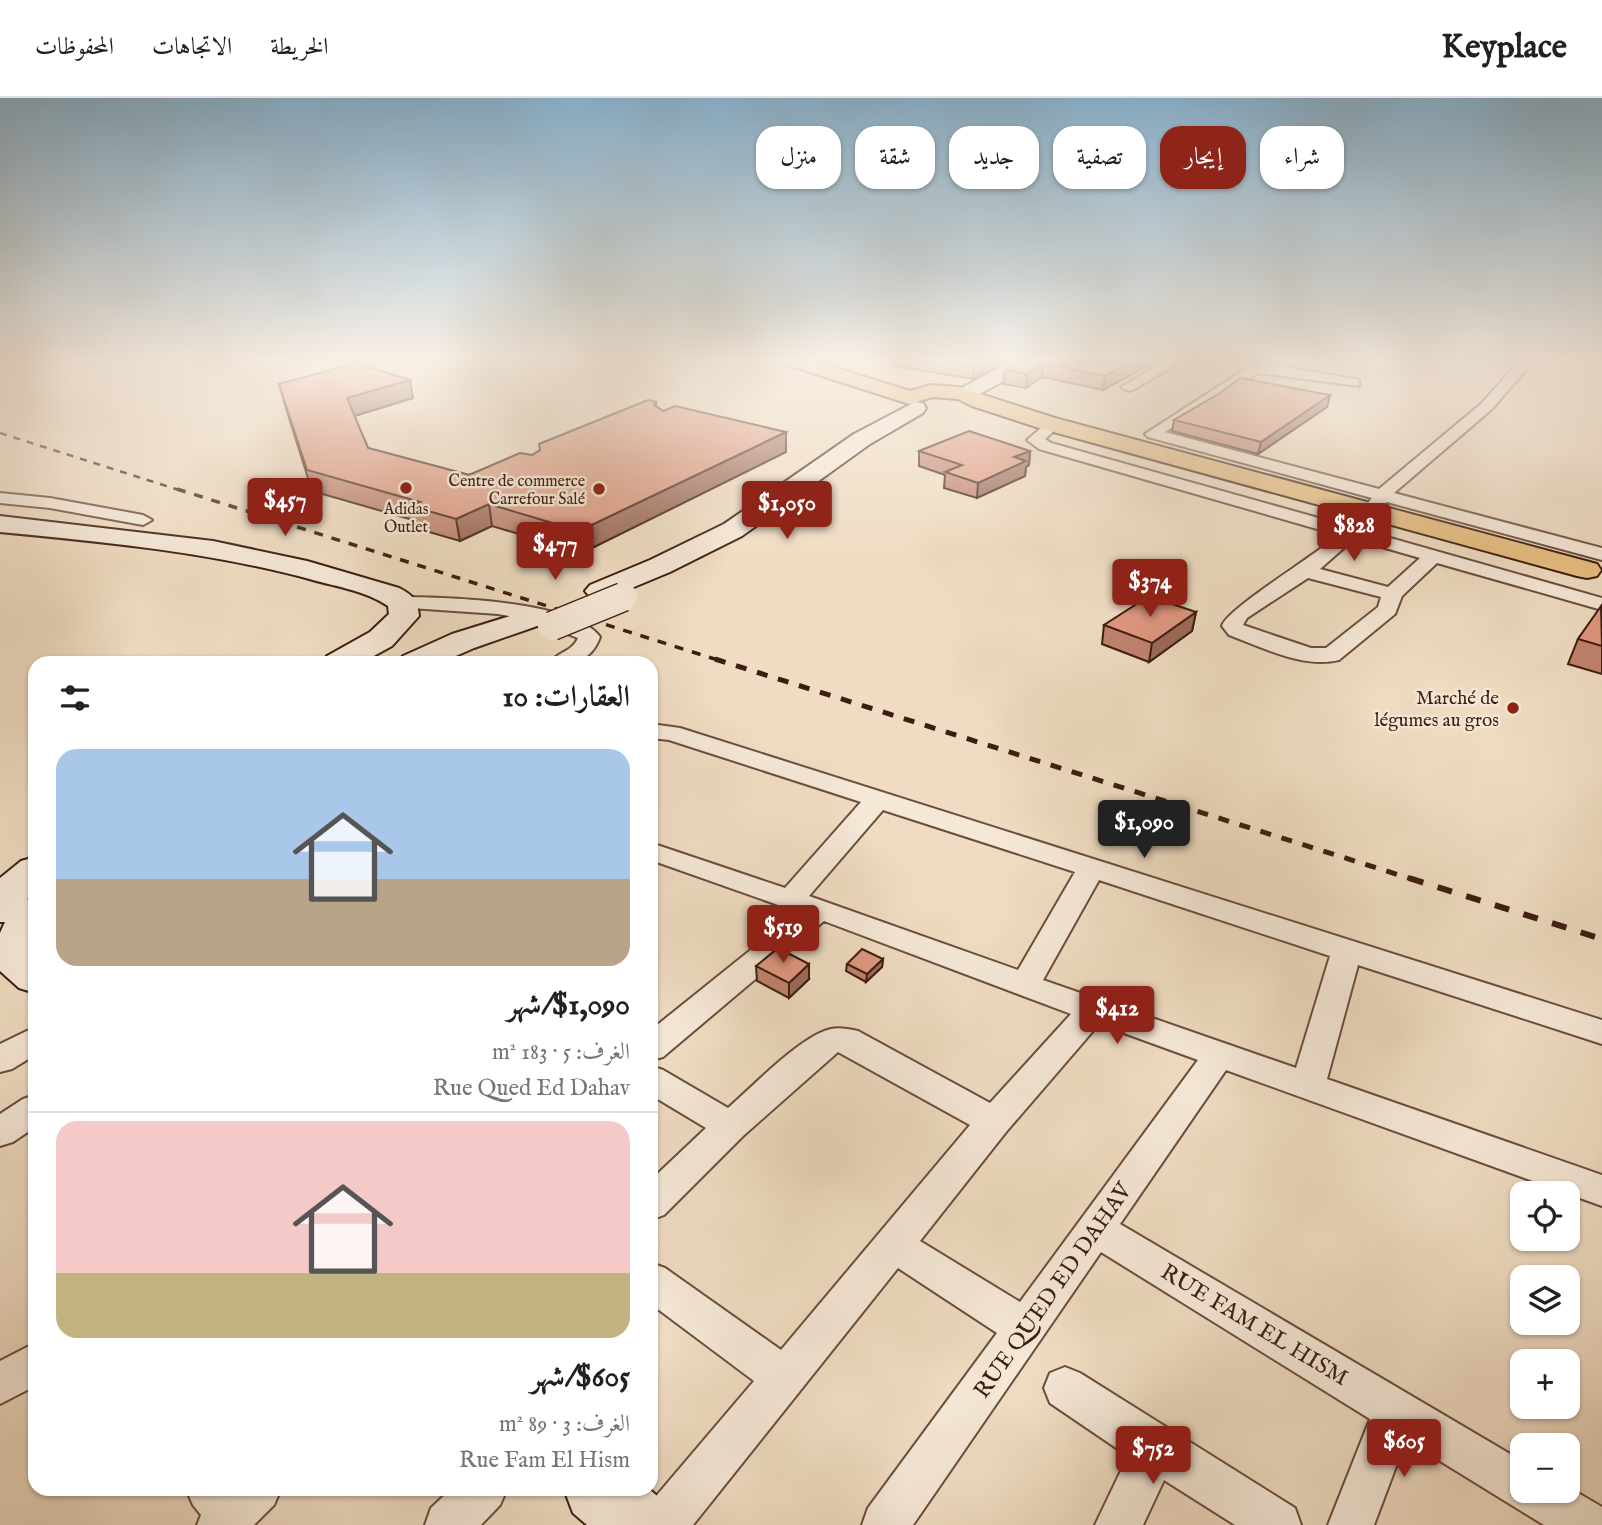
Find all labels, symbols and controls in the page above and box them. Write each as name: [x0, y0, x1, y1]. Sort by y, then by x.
text: Keyplace: [1441, 27, 1567, 69]
text: المحفوظات: [35, 32, 114, 63]
text: الاتجاهات: [152, 32, 232, 63]
text: الخريطة: [270, 32, 329, 63]
chip: منزل: [756, 126, 841, 189]
chip: شقة: [855, 126, 935, 189]
chip: جديد: [949, 126, 1039, 189]
chip: تصفية: [1053, 126, 1146, 189]
chip: إيجار: [1160, 126, 1246, 189]
chip: شراء: [1260, 126, 1344, 189]
place label: Centre de commerce Carrefour Salé: [449, 472, 585, 510]
pin: $457: [244, 478, 326, 538]
marker: Adidas Outlet: [398, 480, 414, 496]
marker: Centre de commerce Carrefour Salé: [591, 481, 607, 497]
pin: $1,050: [730, 482, 844, 541]
text: $457: [263, 486, 307, 515]
text: $1,050: [758, 489, 816, 518]
place label: Adidas Outlet: [383, 500, 429, 538]
pin: $828: [1313, 504, 1395, 563]
text: $828: [1333, 511, 1375, 540]
pin: $477: [514, 522, 596, 582]
text: $477: [533, 530, 577, 559]
pin: $374: [1109, 560, 1191, 619]
text: $374: [1128, 567, 1172, 596]
icon: filters: [56, 679, 94, 717]
text: العقارات: 10: [503, 679, 630, 717]
place label: Marché de légumes au gros: [1374, 687, 1499, 733]
marker: Marché de légumes au gros: [1505, 700, 1521, 716]
icon: home: [280, 794, 406, 920]
pin: $1,090: [1087, 800, 1201, 860]
text: $1,090: [1114, 808, 1174, 837]
pin: $519: [742, 906, 824, 965]
text: $519: [763, 913, 803, 942]
pin: $412: [1076, 986, 1158, 1046]
text: $1,090/شهر: [507, 987, 630, 1025]
text: $412: [1095, 994, 1139, 1023]
text: الغرف: 5 · 183 m²: [492, 1038, 630, 1067]
text: Rue Qued Ed Dahav: [433, 1074, 630, 1103]
icon: home: [280, 1166, 406, 1292]
street label: RUE QUED ED DAHAV: [968, 1177, 1139, 1404]
map controls: [1510, 1181, 1580, 1503]
button: locate: [1510, 1181, 1580, 1251]
street label: RUE FAM EL HISM: [1155, 1258, 1353, 1393]
button: layers: [1510, 1265, 1580, 1335]
button: +: [1510, 1349, 1580, 1419]
text: $605/شهر: [530, 1359, 630, 1397]
text: الغرف: 3 · 89 m²: [499, 1410, 630, 1439]
pin: $605: [1363, 1420, 1445, 1479]
pin: $752: [1112, 1426, 1194, 1486]
text: $605: [1383, 1427, 1425, 1456]
button: −: [1510, 1433, 1580, 1503]
text: $752: [1132, 1434, 1174, 1463]
text: Rue Fam El Hism: [459, 1446, 630, 1475]

